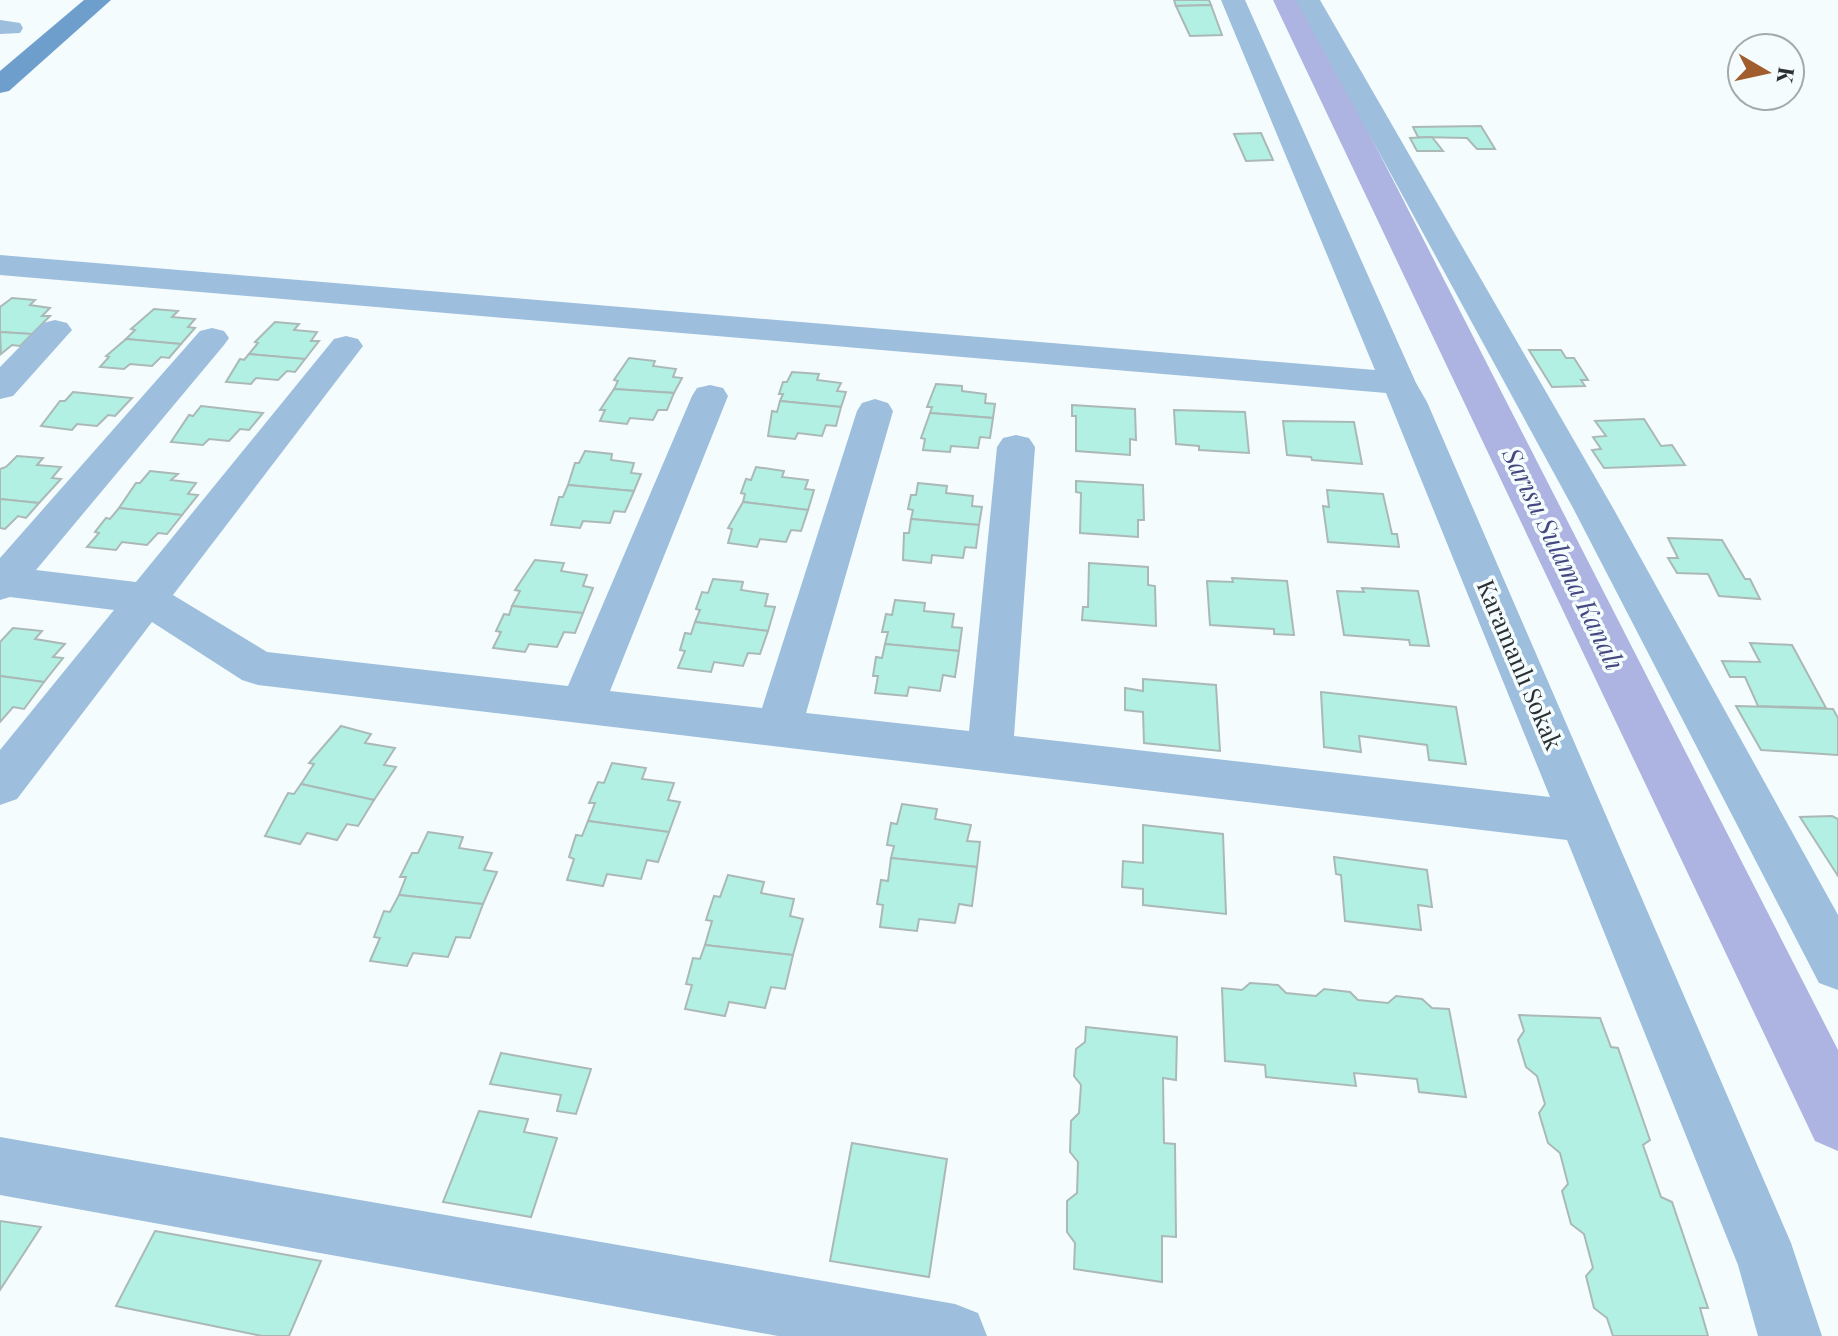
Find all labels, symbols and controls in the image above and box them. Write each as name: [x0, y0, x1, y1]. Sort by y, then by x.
north arrow: [1726, 32, 1806, 112]
text: K: [1771, 65, 1803, 86]
water label: Sarısu Sulama Kanalı: [1495, 440, 1633, 676]
street label: Karamanlı Sokak: [1471, 574, 1571, 755]

